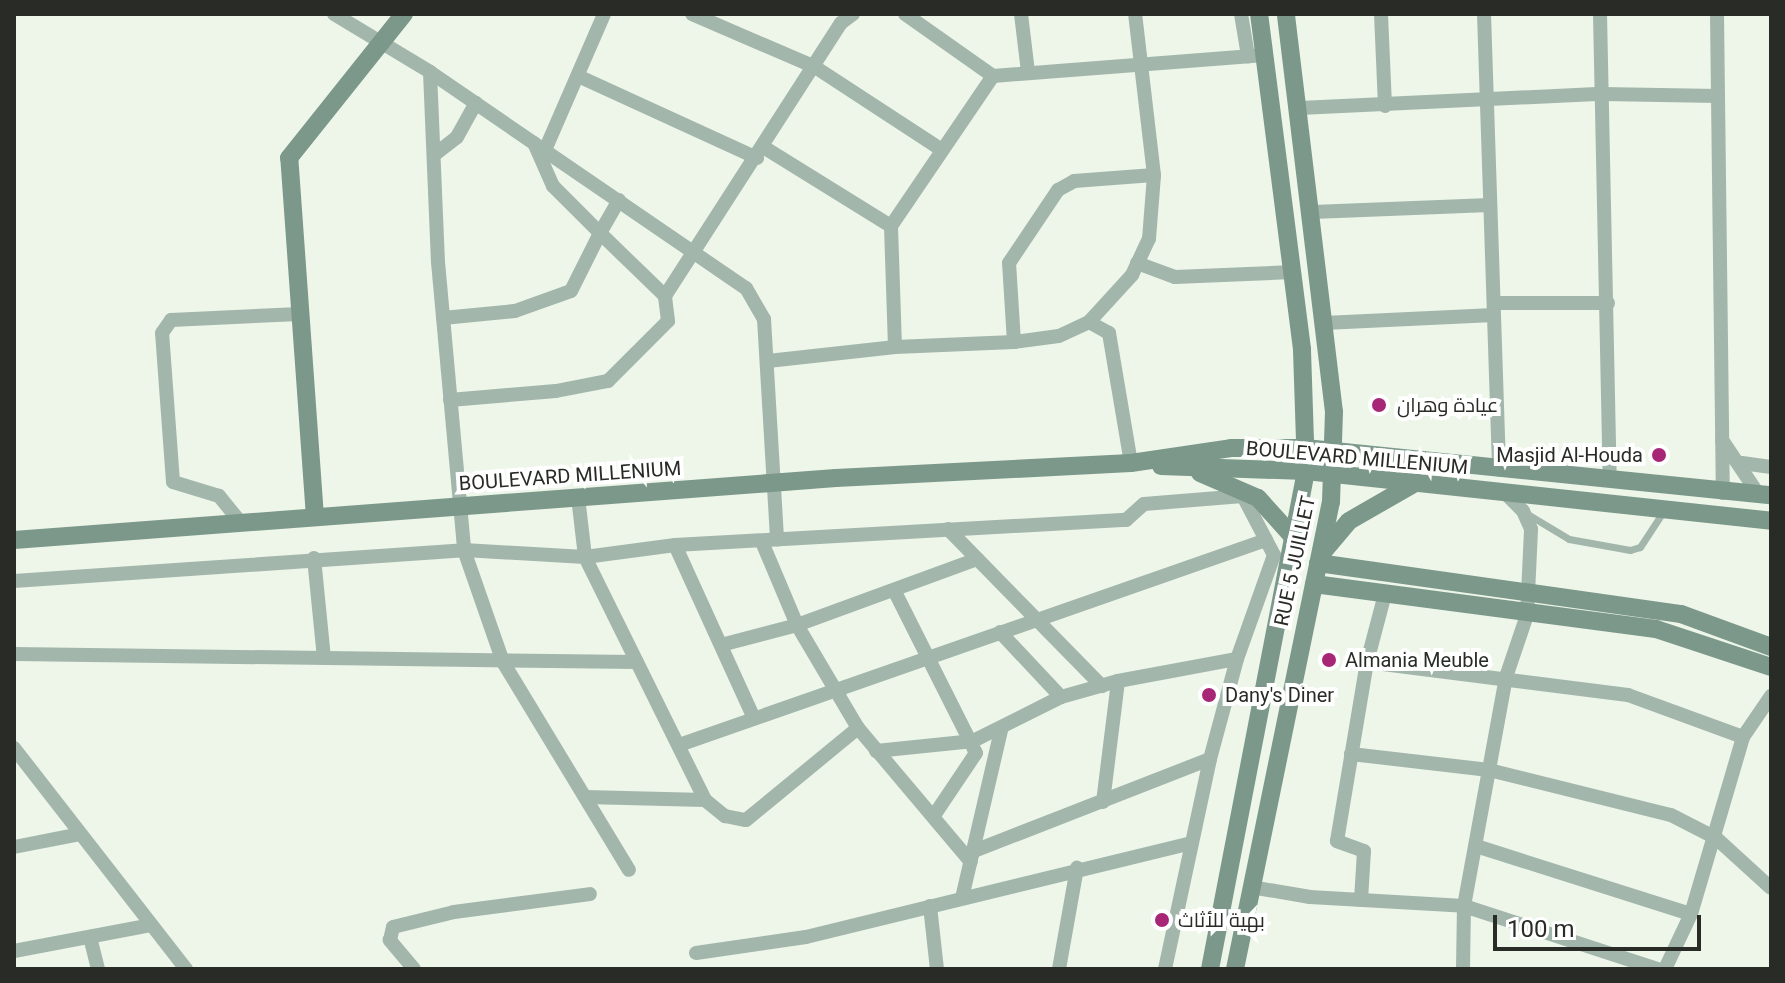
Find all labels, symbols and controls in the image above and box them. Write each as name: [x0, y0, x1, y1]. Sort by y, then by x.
place label: عيادة وهران: [1397, 393, 1498, 417]
marker: عيادة وهران: [1368, 394, 1390, 416]
street label: BOULEVARD MILLENIUM: [1245, 436, 1469, 480]
place label: Masjid Al-Houda: [1496, 443, 1643, 467]
marker: Masjid Al-Houda: [1650, 446, 1668, 464]
street label: BOULEVARD MILLENIUM: [458, 456, 682, 496]
street label: RUE 5 JUILLET: [1270, 494, 1320, 628]
place label: Almania Meuble: [1345, 648, 1489, 672]
marker: Almania Meuble: [1320, 651, 1338, 669]
place label: Dany's Diner: [1225, 683, 1334, 707]
marker: Dany's Diner: [1200, 686, 1218, 704]
scale bar: [1497, 899, 1705, 949]
place label: بهية للأثاث: [1178, 908, 1265, 932]
marker: بهية للأثاث: [1153, 911, 1171, 929]
text: 100 m: [1507, 915, 1574, 943]

